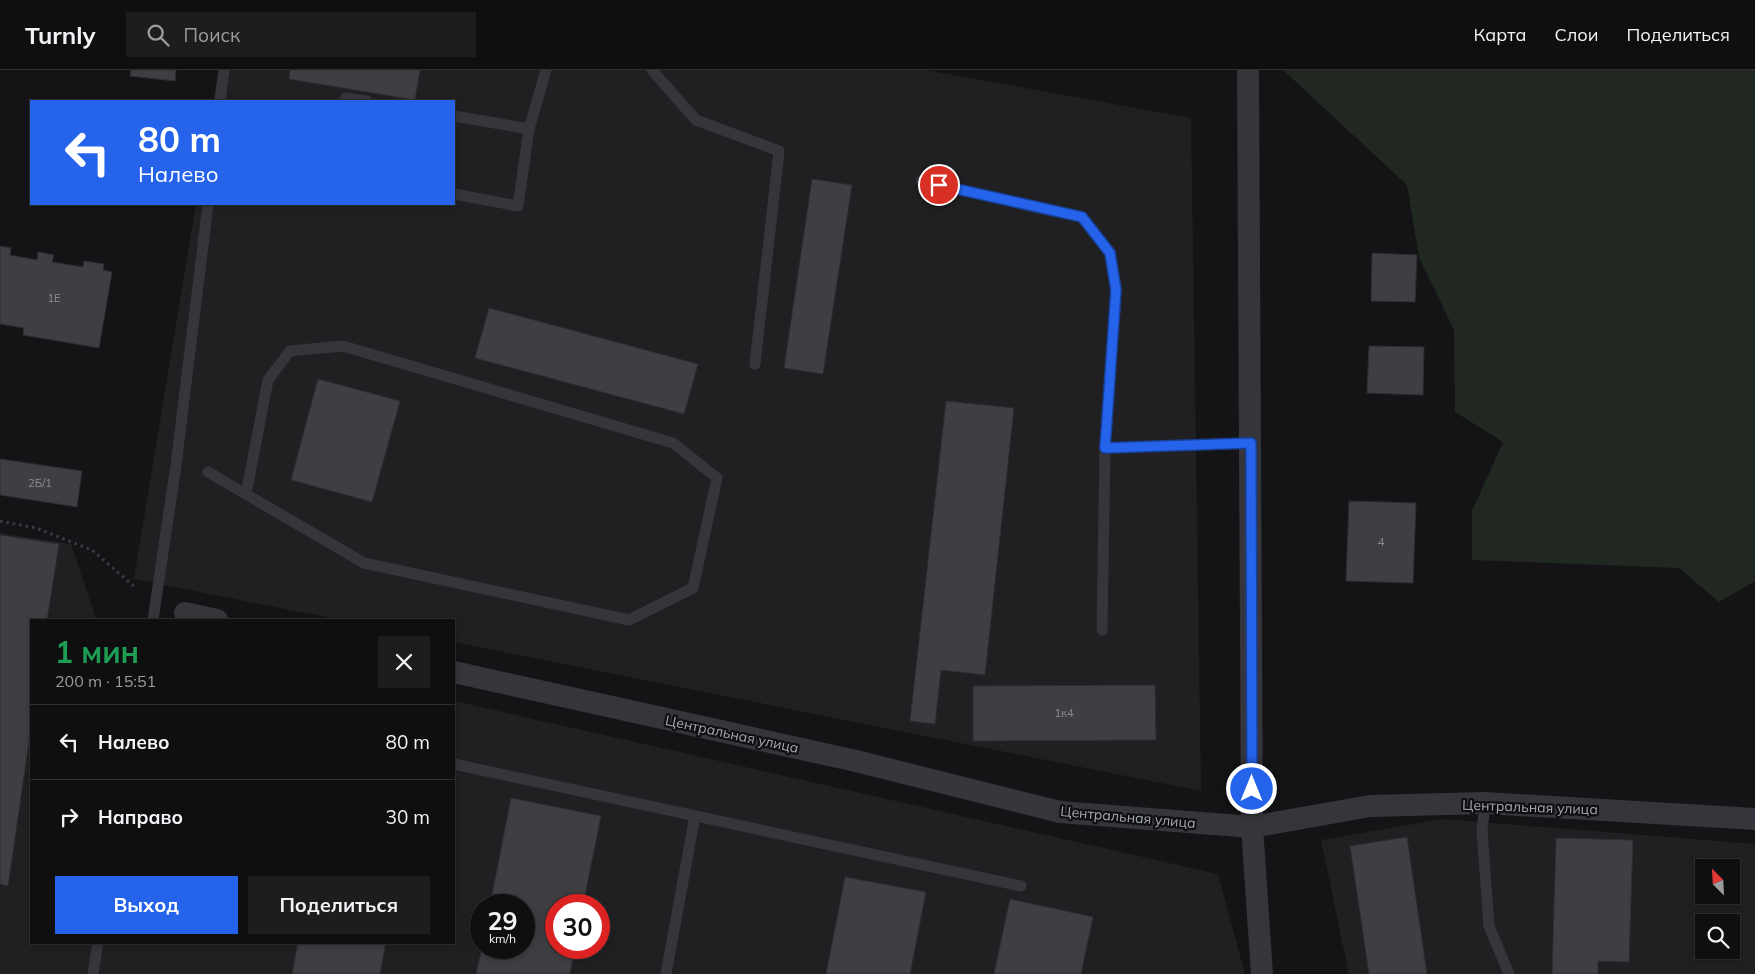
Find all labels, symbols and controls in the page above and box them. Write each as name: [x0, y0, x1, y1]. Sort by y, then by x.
search box: [126, 12, 476, 57]
text: Turnly: [25, 20, 96, 50]
icon: search: [144, 21, 172, 49]
text: Поиск: [184, 23, 240, 47]
text: Карта: [1474, 23, 1526, 46]
text: Слои: [1554, 23, 1599, 46]
text: Поделиться: [1627, 23, 1730, 46]
text: 80 m: [138, 117, 221, 161]
icon: left: [55, 120, 120, 185]
text: Налево: [138, 160, 218, 188]
pin: [918, 164, 960, 206]
icon: arrive: [925, 171, 953, 199]
house number: 1Е: [47, 291, 61, 305]
house number: 2Б/1: [28, 476, 52, 490]
house number: 4: [1378, 535, 1385, 549]
text: 1 мин: [55, 633, 139, 671]
button: close: [378, 636, 430, 688]
text: 200 m · 15:51: [55, 671, 156, 691]
house number: 1к4: [1054, 706, 1074, 720]
street label: Центральная улица: [664, 711, 800, 757]
icon: left: [55, 728, 83, 756]
text: Налево: [98, 730, 170, 754]
text: 80 m: [386, 730, 430, 754]
position arrow: [1225, 762, 1277, 814]
street label: Центральная улица: [1462, 796, 1598, 818]
street label: Центральная улица: [1060, 802, 1196, 832]
icon: right: [55, 803, 83, 831]
text: Направо: [98, 805, 183, 829]
text: 30 m: [386, 805, 430, 829]
north arrow: [1695, 859, 1740, 904]
map controls: [1695, 859, 1740, 959]
button: Выход: [55, 876, 238, 934]
button: Поделиться: [248, 876, 430, 934]
speed limit sign: 30: [545, 894, 610, 959]
text: 29: [487, 905, 518, 936]
button: search: [1695, 914, 1740, 959]
text: km/h: [489, 931, 516, 946]

